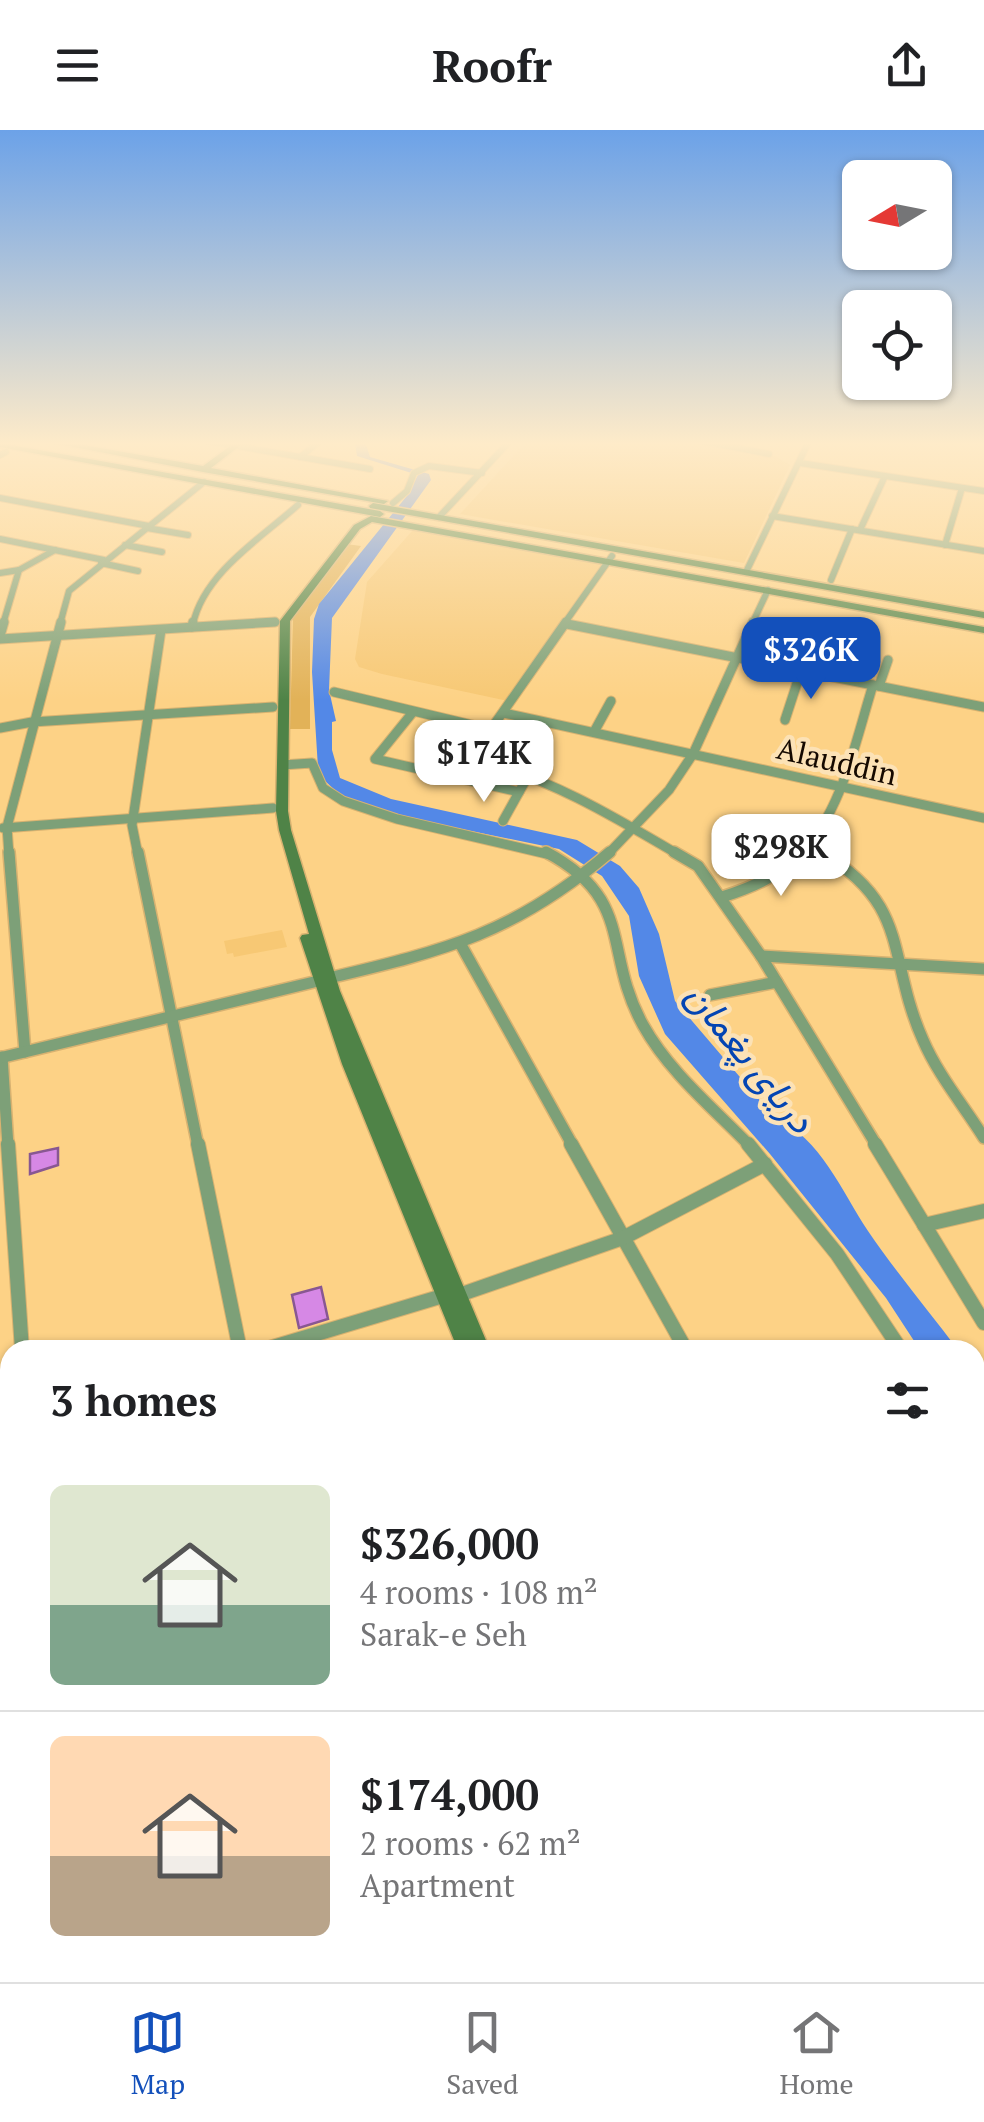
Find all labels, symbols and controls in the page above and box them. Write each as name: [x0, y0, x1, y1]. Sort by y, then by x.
text: Roofr: [432, 35, 552, 95]
icon: menu: [50, 38, 105, 93]
icon: share: [879, 38, 934, 93]
north arrow: [842, 160, 952, 270]
map controls: [842, 160, 952, 400]
button: locate: [842, 290, 952, 400]
pin: $326K: [741, 617, 881, 702]
text: $326K: [763, 628, 859, 670]
pin: $174K: [414, 720, 554, 805]
street label: Alauddin: [773, 728, 901, 794]
text: $174K: [436, 731, 532, 773]
pin: $298K: [711, 814, 851, 899]
text: $298K: [733, 825, 829, 867]
water label: دریای پغمان: [673, 971, 828, 1145]
text: 3 homes: [50, 1372, 217, 1428]
icon: filters: [880, 1373, 935, 1428]
text: $326,000: [360, 1515, 539, 1571]
icon: home: [130, 1525, 250, 1645]
text: 4 rooms · 108 m²: [360, 1571, 598, 1613]
text: Sarak-e Seh: [360, 1613, 527, 1655]
text: $174,000: [360, 1766, 539, 1822]
icon: home: [130, 1776, 250, 1896]
text: 2 rooms · 62 m²: [360, 1822, 581, 1864]
text: Apartment: [360, 1864, 515, 1906]
tab: Map: [130, 2005, 185, 2102]
tab: Saved: [446, 2005, 519, 2102]
tab: Home: [779, 2005, 854, 2102]

